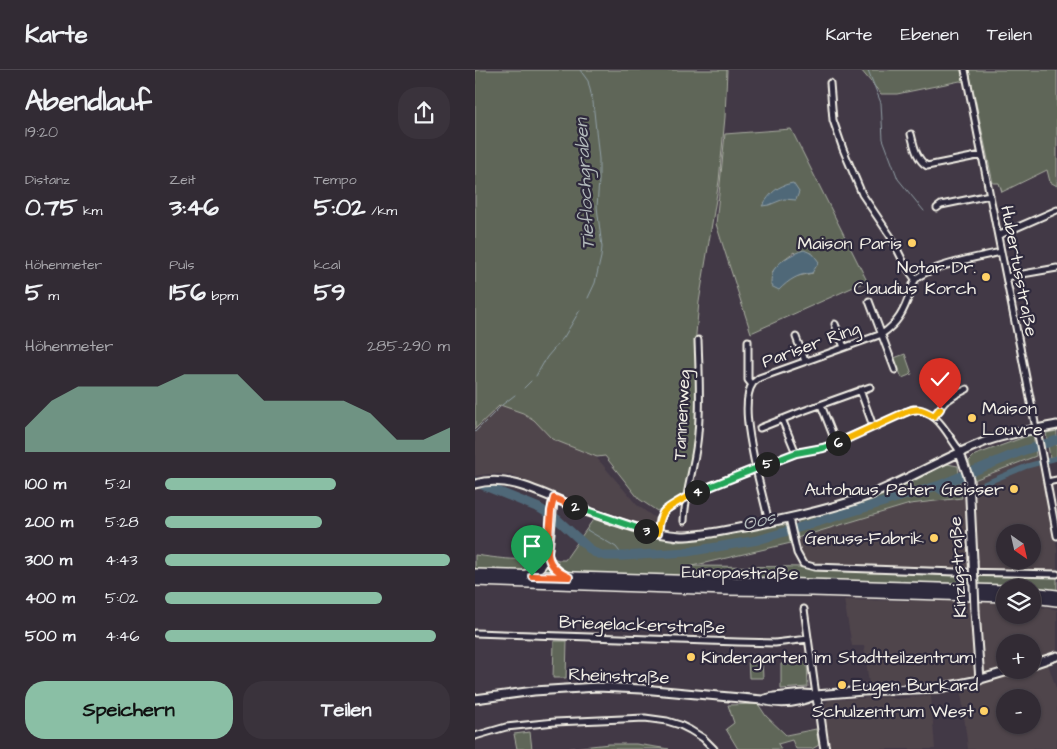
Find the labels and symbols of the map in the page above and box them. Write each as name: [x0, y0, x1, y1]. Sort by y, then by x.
water label: Tieflochgraben: [568, 116, 602, 251]
street label: Hubertusstraße: [994, 203, 1044, 339]
place label: Maison Paris: [798, 231, 902, 256]
marker: Maison Paris: [906, 237, 918, 249]
place label: Notar Dr. Claudius Korch: [854, 255, 976, 301]
marker: Notar Dr. Claudius Korch: [980, 271, 992, 283]
street label: Pariser Ring: [758, 316, 864, 375]
pin: [919, 358, 961, 409]
street label: Tannenweg: [667, 369, 698, 461]
place label: Maison Louvre: [982, 396, 1043, 442]
marker: Maison Louvre: [966, 412, 978, 424]
pin: 6: [825, 430, 851, 456]
pin: 5: [755, 452, 779, 476]
place label: Autohaus Peter Geisser: [804, 477, 1004, 502]
pin: 4: [685, 480, 709, 504]
marker: Autohaus Peter Geisser: [1008, 483, 1020, 495]
pin: 2: [563, 494, 587, 520]
water label: Oos: [740, 504, 780, 538]
street label: Kinzigstraße: [943, 515, 974, 618]
pin: 3: [633, 518, 659, 544]
north arrow: [996, 524, 1041, 569]
pin: [511, 525, 553, 576]
place label: Genuss-Fabrik: [805, 526, 924, 551]
marker: Genuss-Fabrik: [928, 532, 940, 544]
street label: Europastraße: [681, 559, 799, 587]
street label: Briegelackerstraße: [558, 610, 726, 641]
place label: Kindergarten im Stadtteilzentrum: [701, 645, 973, 671]
marker: Kindergarten im Stadtteilzentrum: [685, 651, 697, 663]
street label: Rheinstraße: [568, 662, 670, 690]
place label: Eugen Burkard: [852, 673, 978, 699]
marker: Eugen Burkard: [836, 679, 848, 691]
place label: Schulzentrum West: [812, 699, 975, 724]
marker: Schulzentrum West: [978, 705, 990, 717]

